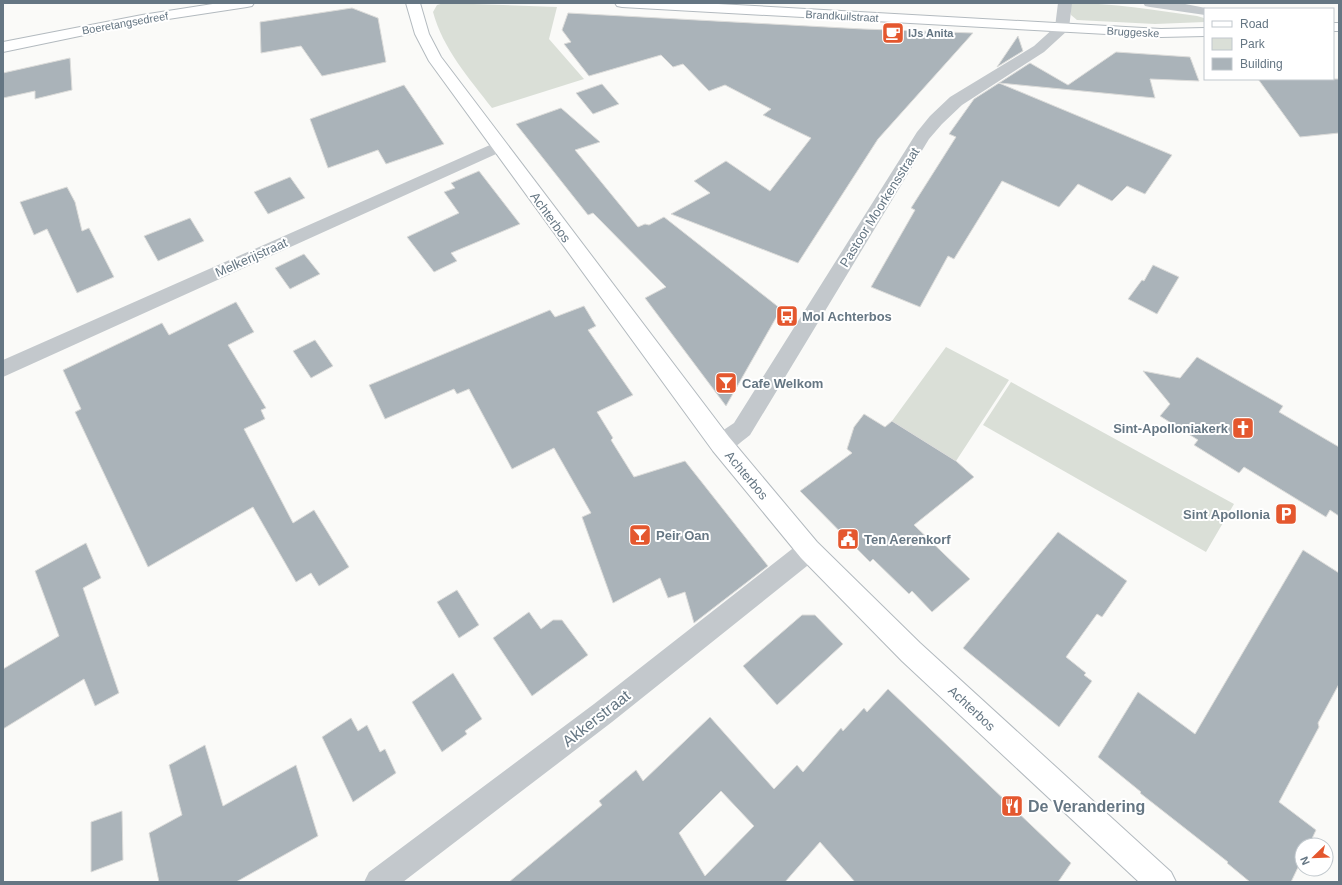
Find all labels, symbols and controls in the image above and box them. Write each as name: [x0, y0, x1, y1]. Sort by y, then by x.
street label: Brandkuilstraat: [805, 8, 879, 24]
legend: [1204, 8, 1334, 80]
street label: Boeretangsedreef: [81, 9, 170, 37]
text: Road: [1240, 17, 1269, 31]
cafe icon: IJs Anita: [880, 20, 906, 46]
street label: Bruggeske: [1106, 25, 1160, 39]
place label: IJs Anita: [908, 27, 954, 39]
text: Park: [1240, 37, 1266, 51]
text: Building: [1240, 57, 1283, 71]
street label: Pastoor Moorkensstraat: [836, 144, 923, 270]
street label: Achterbos: [527, 189, 574, 246]
street label: Melkerijstraat: [213, 235, 290, 280]
bus stop icon: Mol Achterbos: [774, 303, 800, 329]
place label: Mol Achterbos: [802, 309, 892, 324]
bar icon: Cafe Welkom: [713, 370, 739, 396]
place label: Cafe Welkom: [742, 376, 823, 391]
church icon: Sint-Apolloniakerk: [1230, 415, 1256, 441]
place label: Sint-Apolloniakerk: [1113, 421, 1229, 436]
street label: Achterbos: [722, 448, 771, 503]
parking icon: Sint Apollonia: [1273, 501, 1299, 527]
place label: Sint Apollonia: [1183, 507, 1271, 522]
bar icon: Peir Oan: [627, 522, 653, 548]
public building icon: Ten Aerenkorf: [835, 526, 861, 552]
place label: Peir Oan: [656, 528, 710, 543]
place label: Ten Aerenkorf: [864, 532, 951, 547]
street label: Achterbos: [945, 683, 999, 734]
street label: Akkerstraat: [559, 686, 634, 750]
restaurant icon: De Verandering: [999, 793, 1025, 819]
place label: De Verandering: [1028, 798, 1145, 815]
north arrow: [1294, 837, 1334, 877]
text: N: [1298, 855, 1312, 867]

